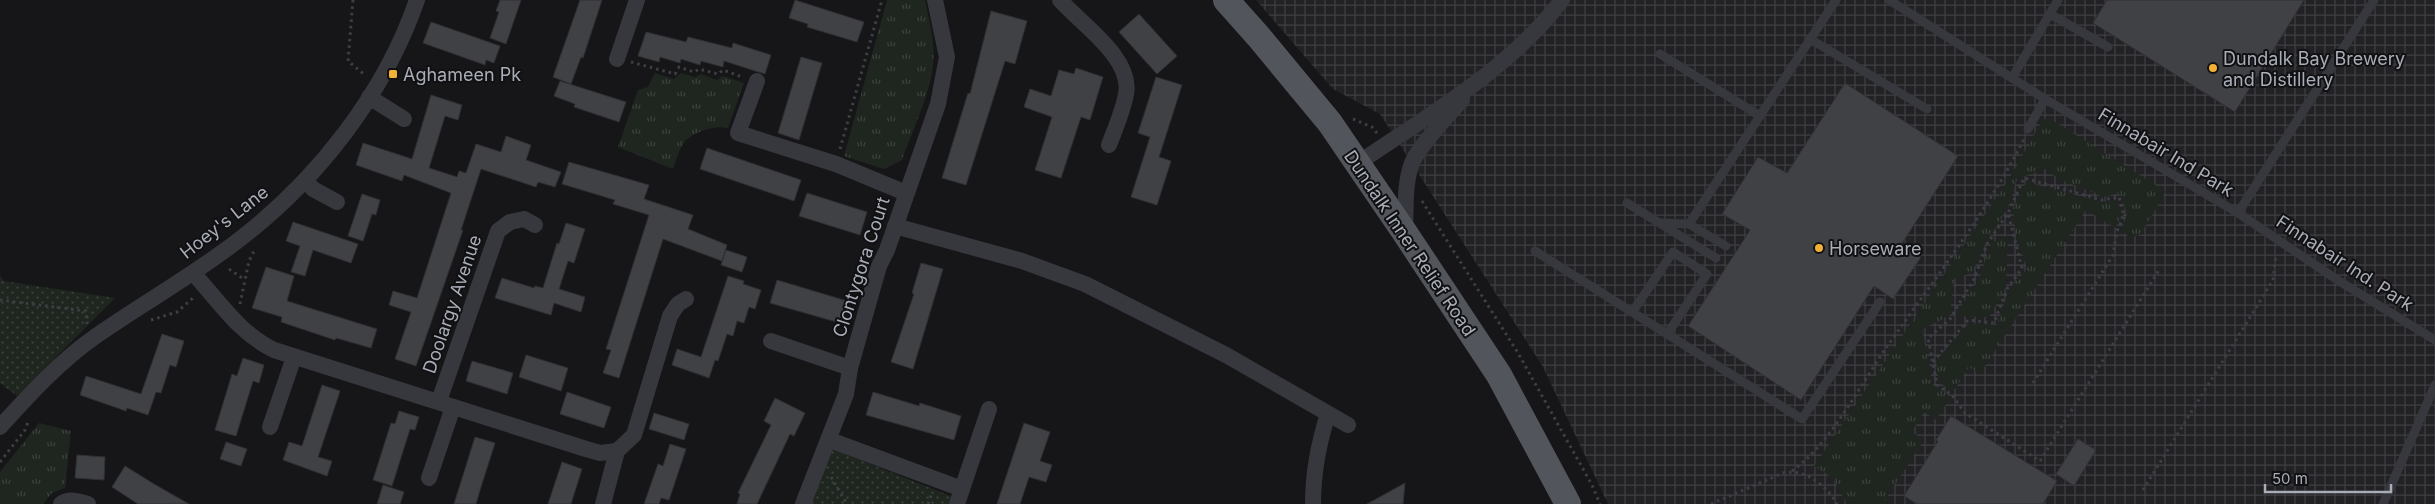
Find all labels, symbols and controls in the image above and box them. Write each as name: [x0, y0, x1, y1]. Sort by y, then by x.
place label: Dundalk Bay Brewery and Distillery: [2223, 48, 2405, 90]
marker: Dundalk Bay Brewery and Distillery: [2207, 62, 2219, 74]
place label: Aghameen Pk: [403, 64, 521, 85]
marker: Aghameen Pk: [387, 68, 399, 80]
street label: Finnabair Ind Park: [2095, 103, 2237, 201]
street label: Dundalk Inner Relief Road: [1340, 146, 1480, 340]
street label: Hoey's Lane: [176, 181, 272, 263]
street label: Clontygora Court: [828, 194, 894, 340]
street label: Finnabair Ind. Park: [2273, 211, 2418, 315]
street label: Doolargy Avenue: [418, 232, 486, 376]
place label: Horseware: [1829, 238, 1921, 259]
marker: Horseware: [1813, 242, 1825, 254]
scale bar: [2265, 462, 2391, 494]
text: 50 m: [2272, 469, 2308, 488]

